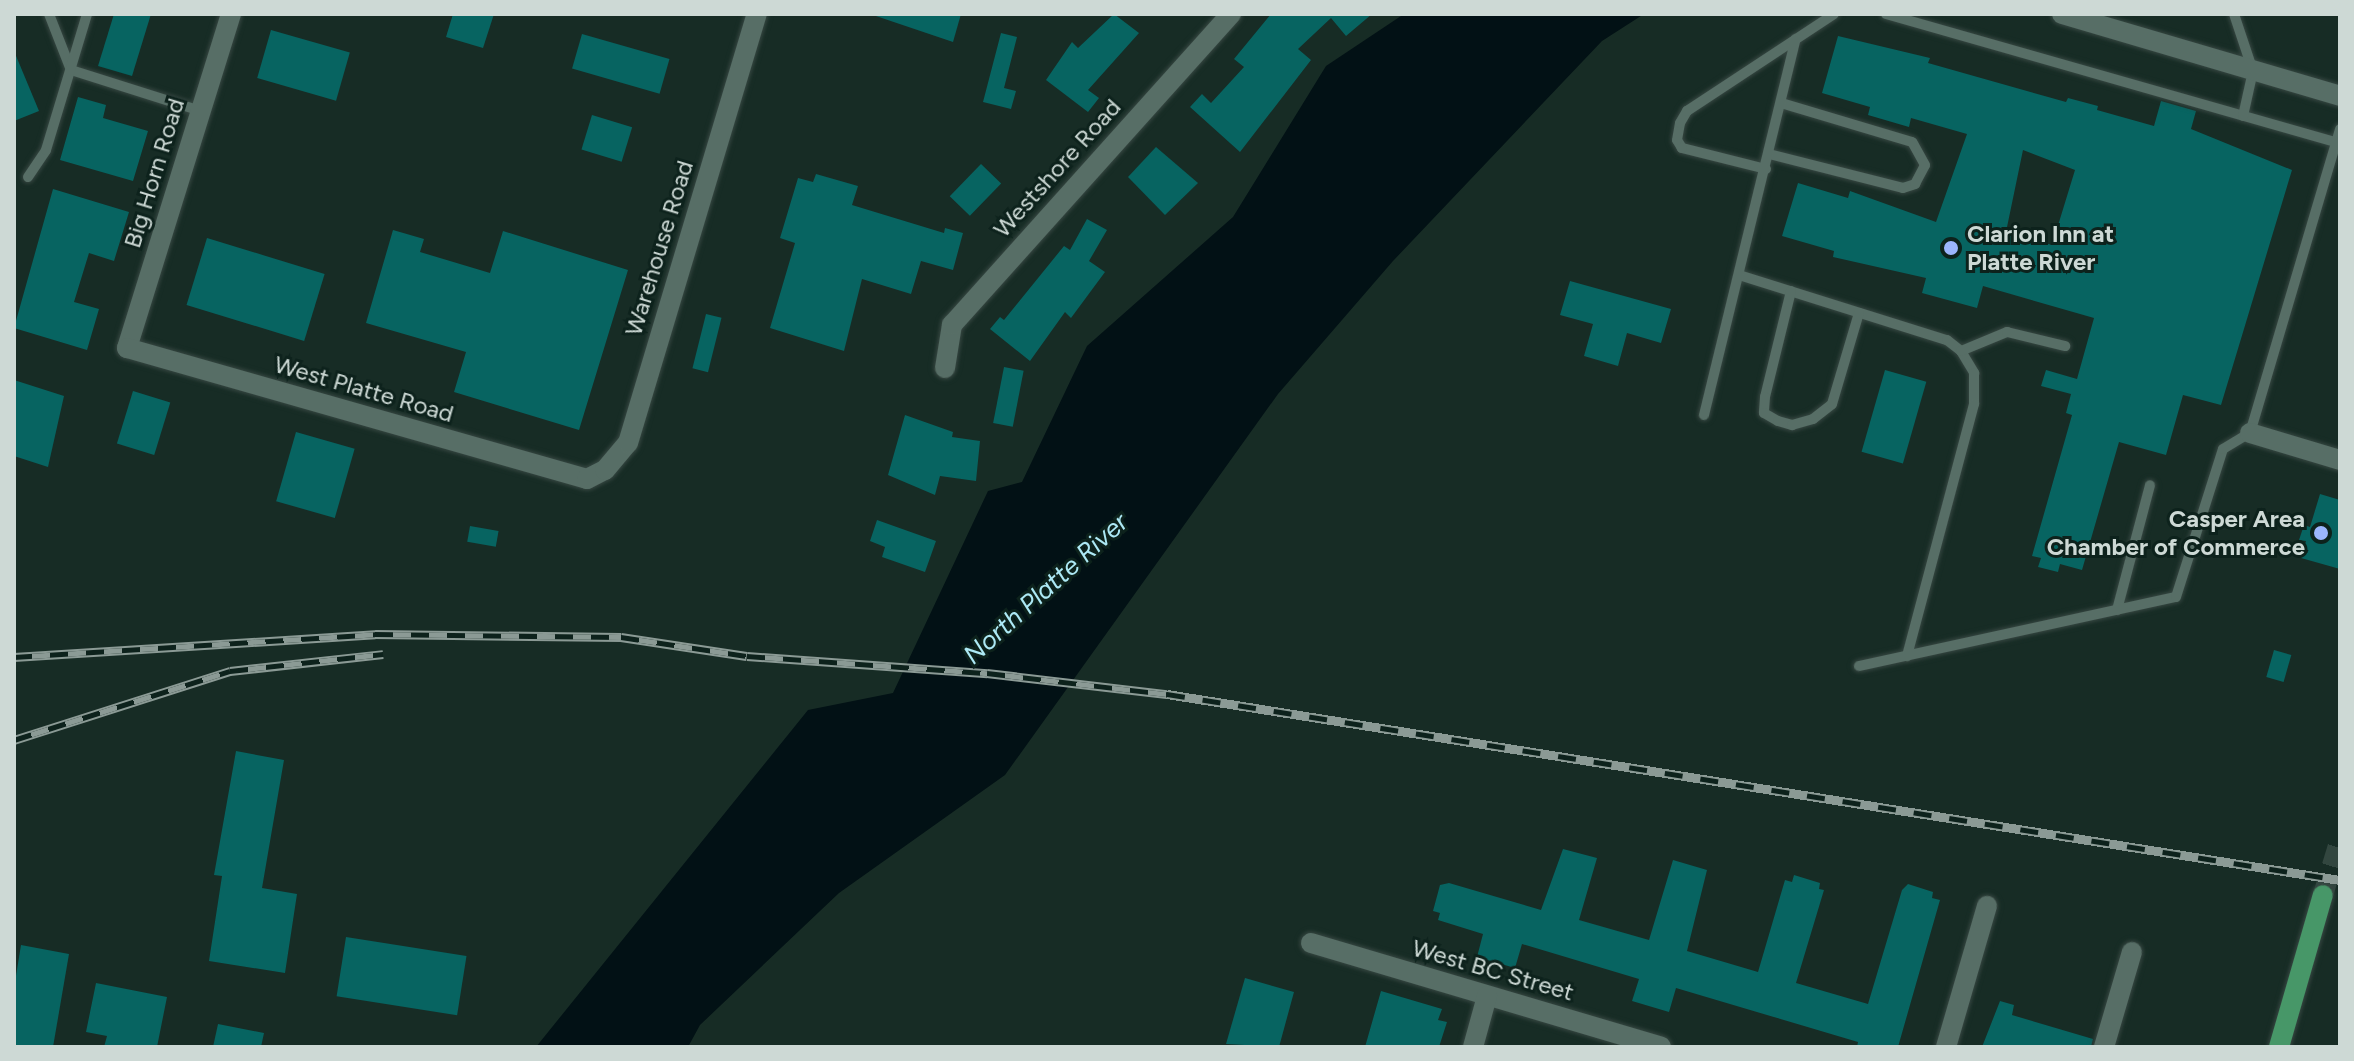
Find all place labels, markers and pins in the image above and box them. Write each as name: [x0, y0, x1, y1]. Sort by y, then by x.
place label: Clarion Inn at Platte River: [1967, 220, 2114, 276]
marker: Clarion Inn at Platte River: [1942, 239, 1960, 257]
place label: Casper Area Chamber of Commerce: [2047, 505, 2305, 561]
marker: Casper Area Chamber of Commerce: [2312, 524, 2330, 542]

